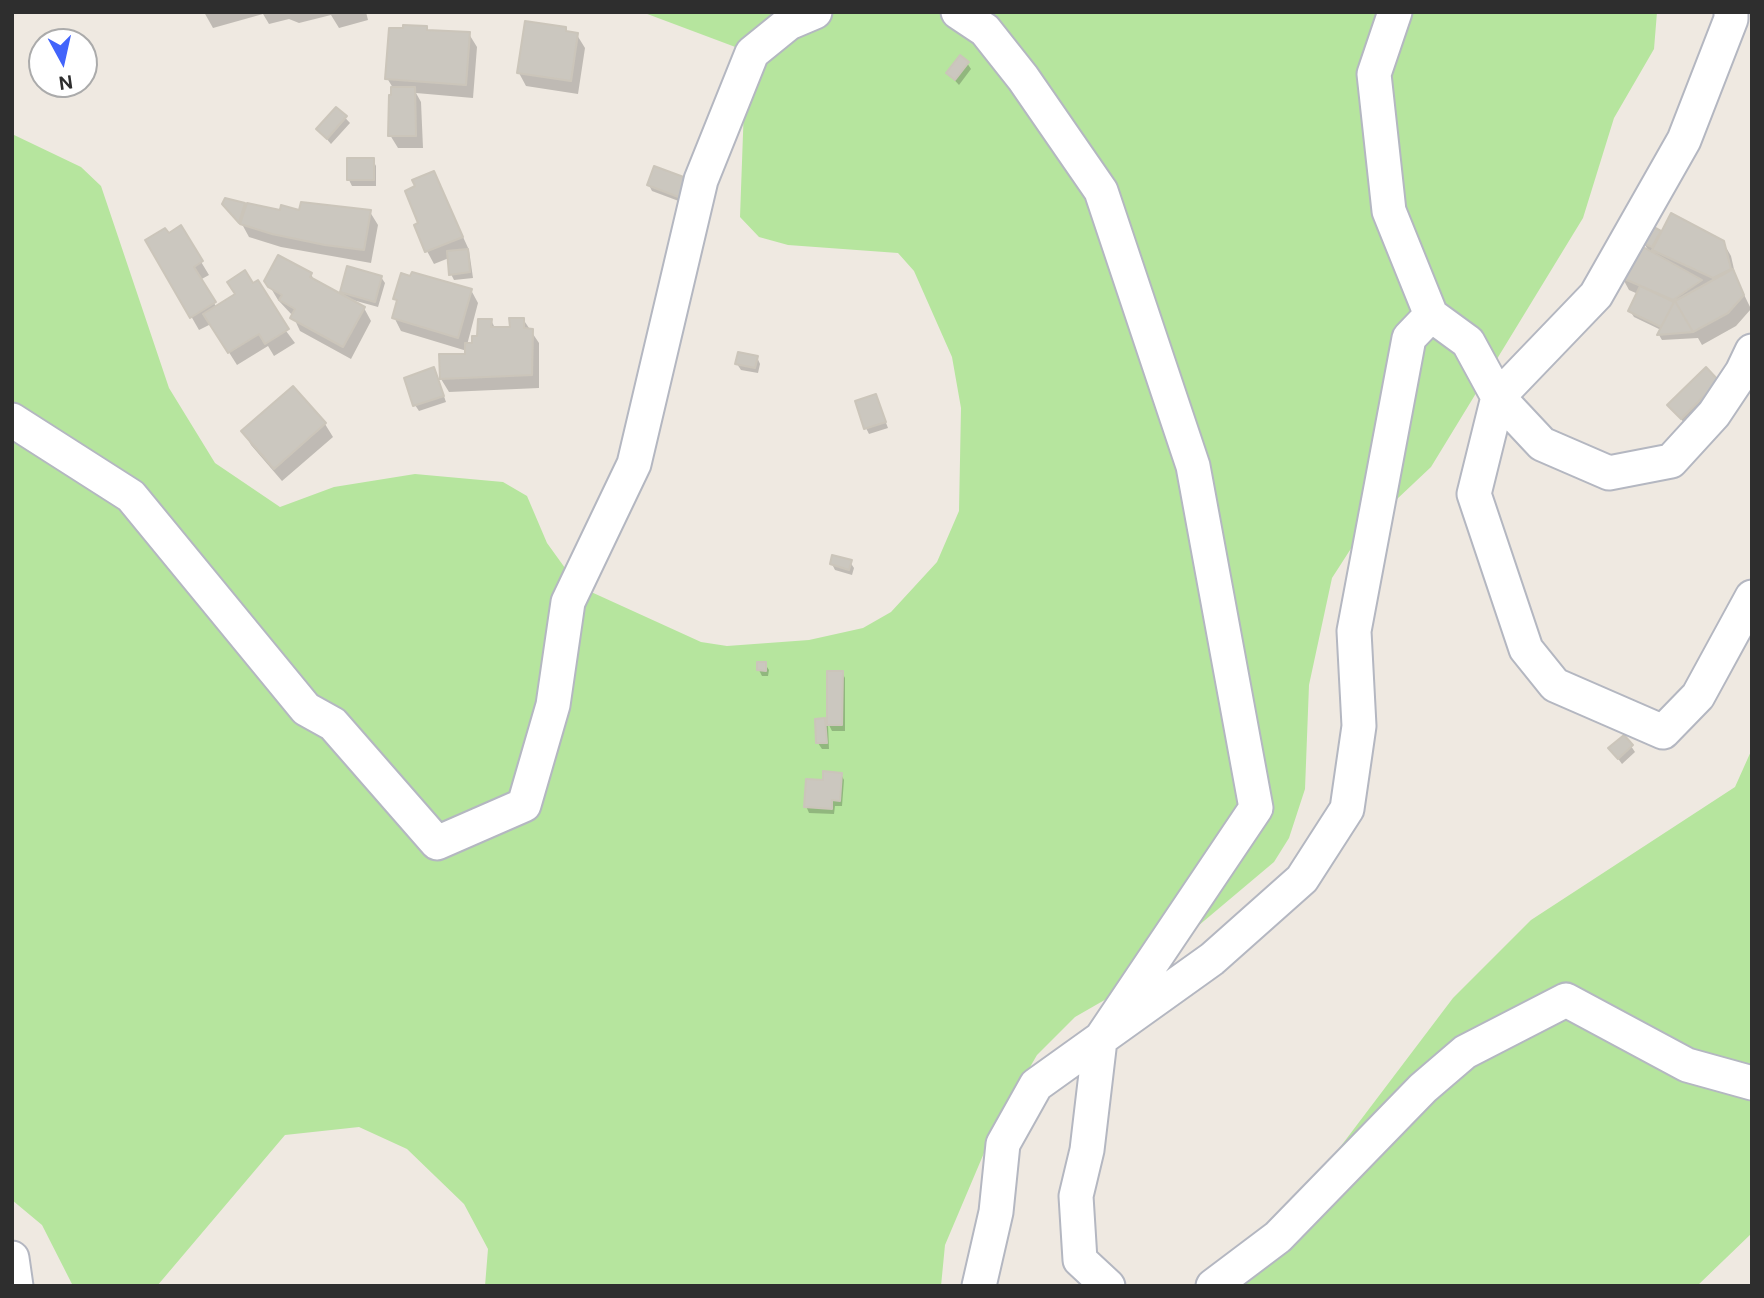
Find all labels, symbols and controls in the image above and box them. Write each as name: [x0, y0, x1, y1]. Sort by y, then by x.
north arrow: [28, 28, 98, 98]
text: N: [57, 69, 74, 96]

